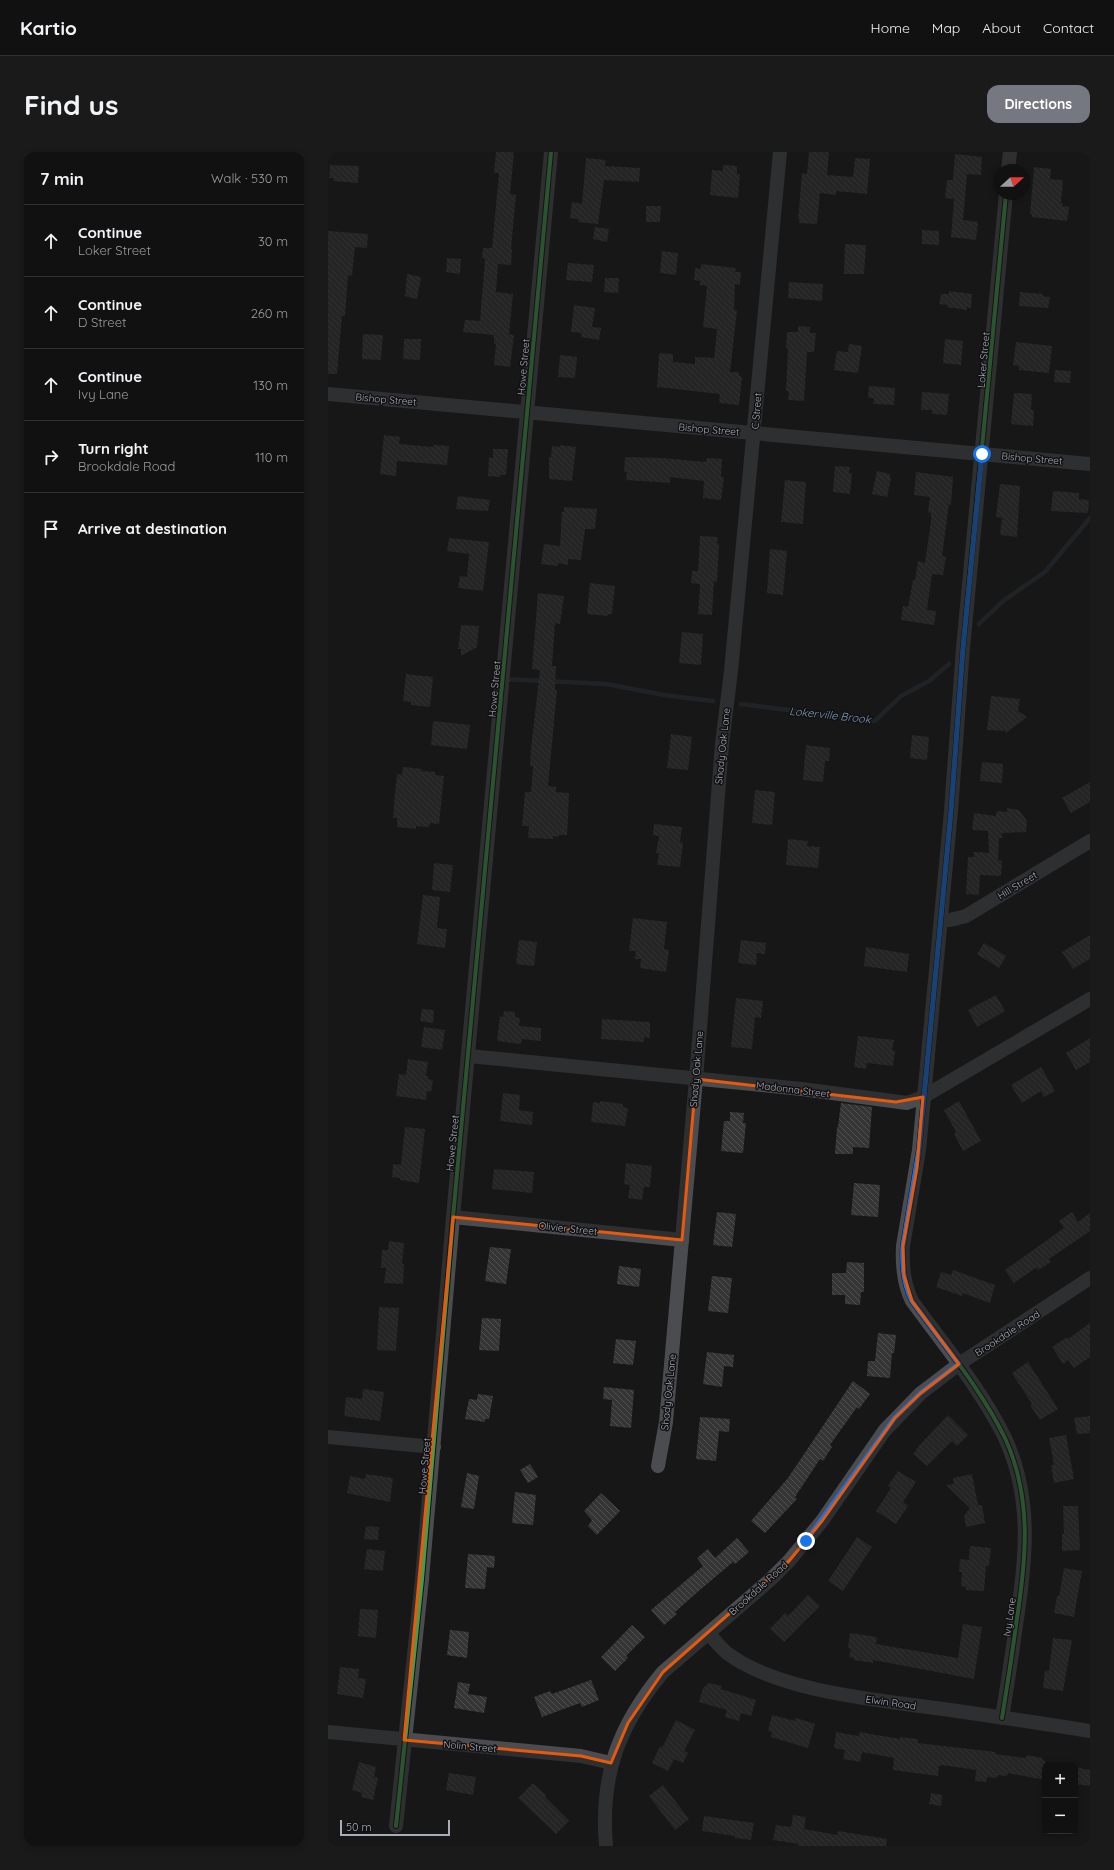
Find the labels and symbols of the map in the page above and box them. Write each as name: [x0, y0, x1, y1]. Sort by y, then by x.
north arrow: [994, 164, 1030, 200]
street label: Loker Street: [975, 331, 992, 389]
street label: Howe Street: [515, 338, 532, 396]
street label: Bishop Street: [355, 390, 418, 409]
street label: C Street: [748, 392, 765, 430]
street label: Bishop Street: [678, 420, 741, 439]
route start: [973, 445, 991, 463]
street label: Bishop Street: [1001, 449, 1064, 468]
street label: Howe Street: [486, 660, 503, 718]
water label: Lokerville Brook: [789, 704, 873, 726]
street label: Shady Oak Lane: [712, 707, 733, 785]
street label: Hill Street: [995, 868, 1040, 902]
street label: Shady Oak Lane: [687, 1030, 706, 1108]
street label: Madonna Street: [755, 1079, 831, 1101]
street label: Howe Street: [443, 1114, 462, 1172]
street label: Olivier Street: [538, 1219, 599, 1238]
street label: Brookdale Road: [972, 1308, 1042, 1359]
street label: Shady Oak Lane: [658, 1353, 679, 1431]
street label: Howe Street: [416, 1437, 433, 1495]
route end: [797, 1532, 815, 1550]
street label: Brookdale Road: [726, 1558, 791, 1618]
street label: Ivy Lane: [1000, 1597, 1019, 1637]
street label: Elwin Road: [865, 1693, 917, 1712]
street label: Nolin Street: [443, 1738, 498, 1755]
scale bar: [340, 1818, 450, 1837]

